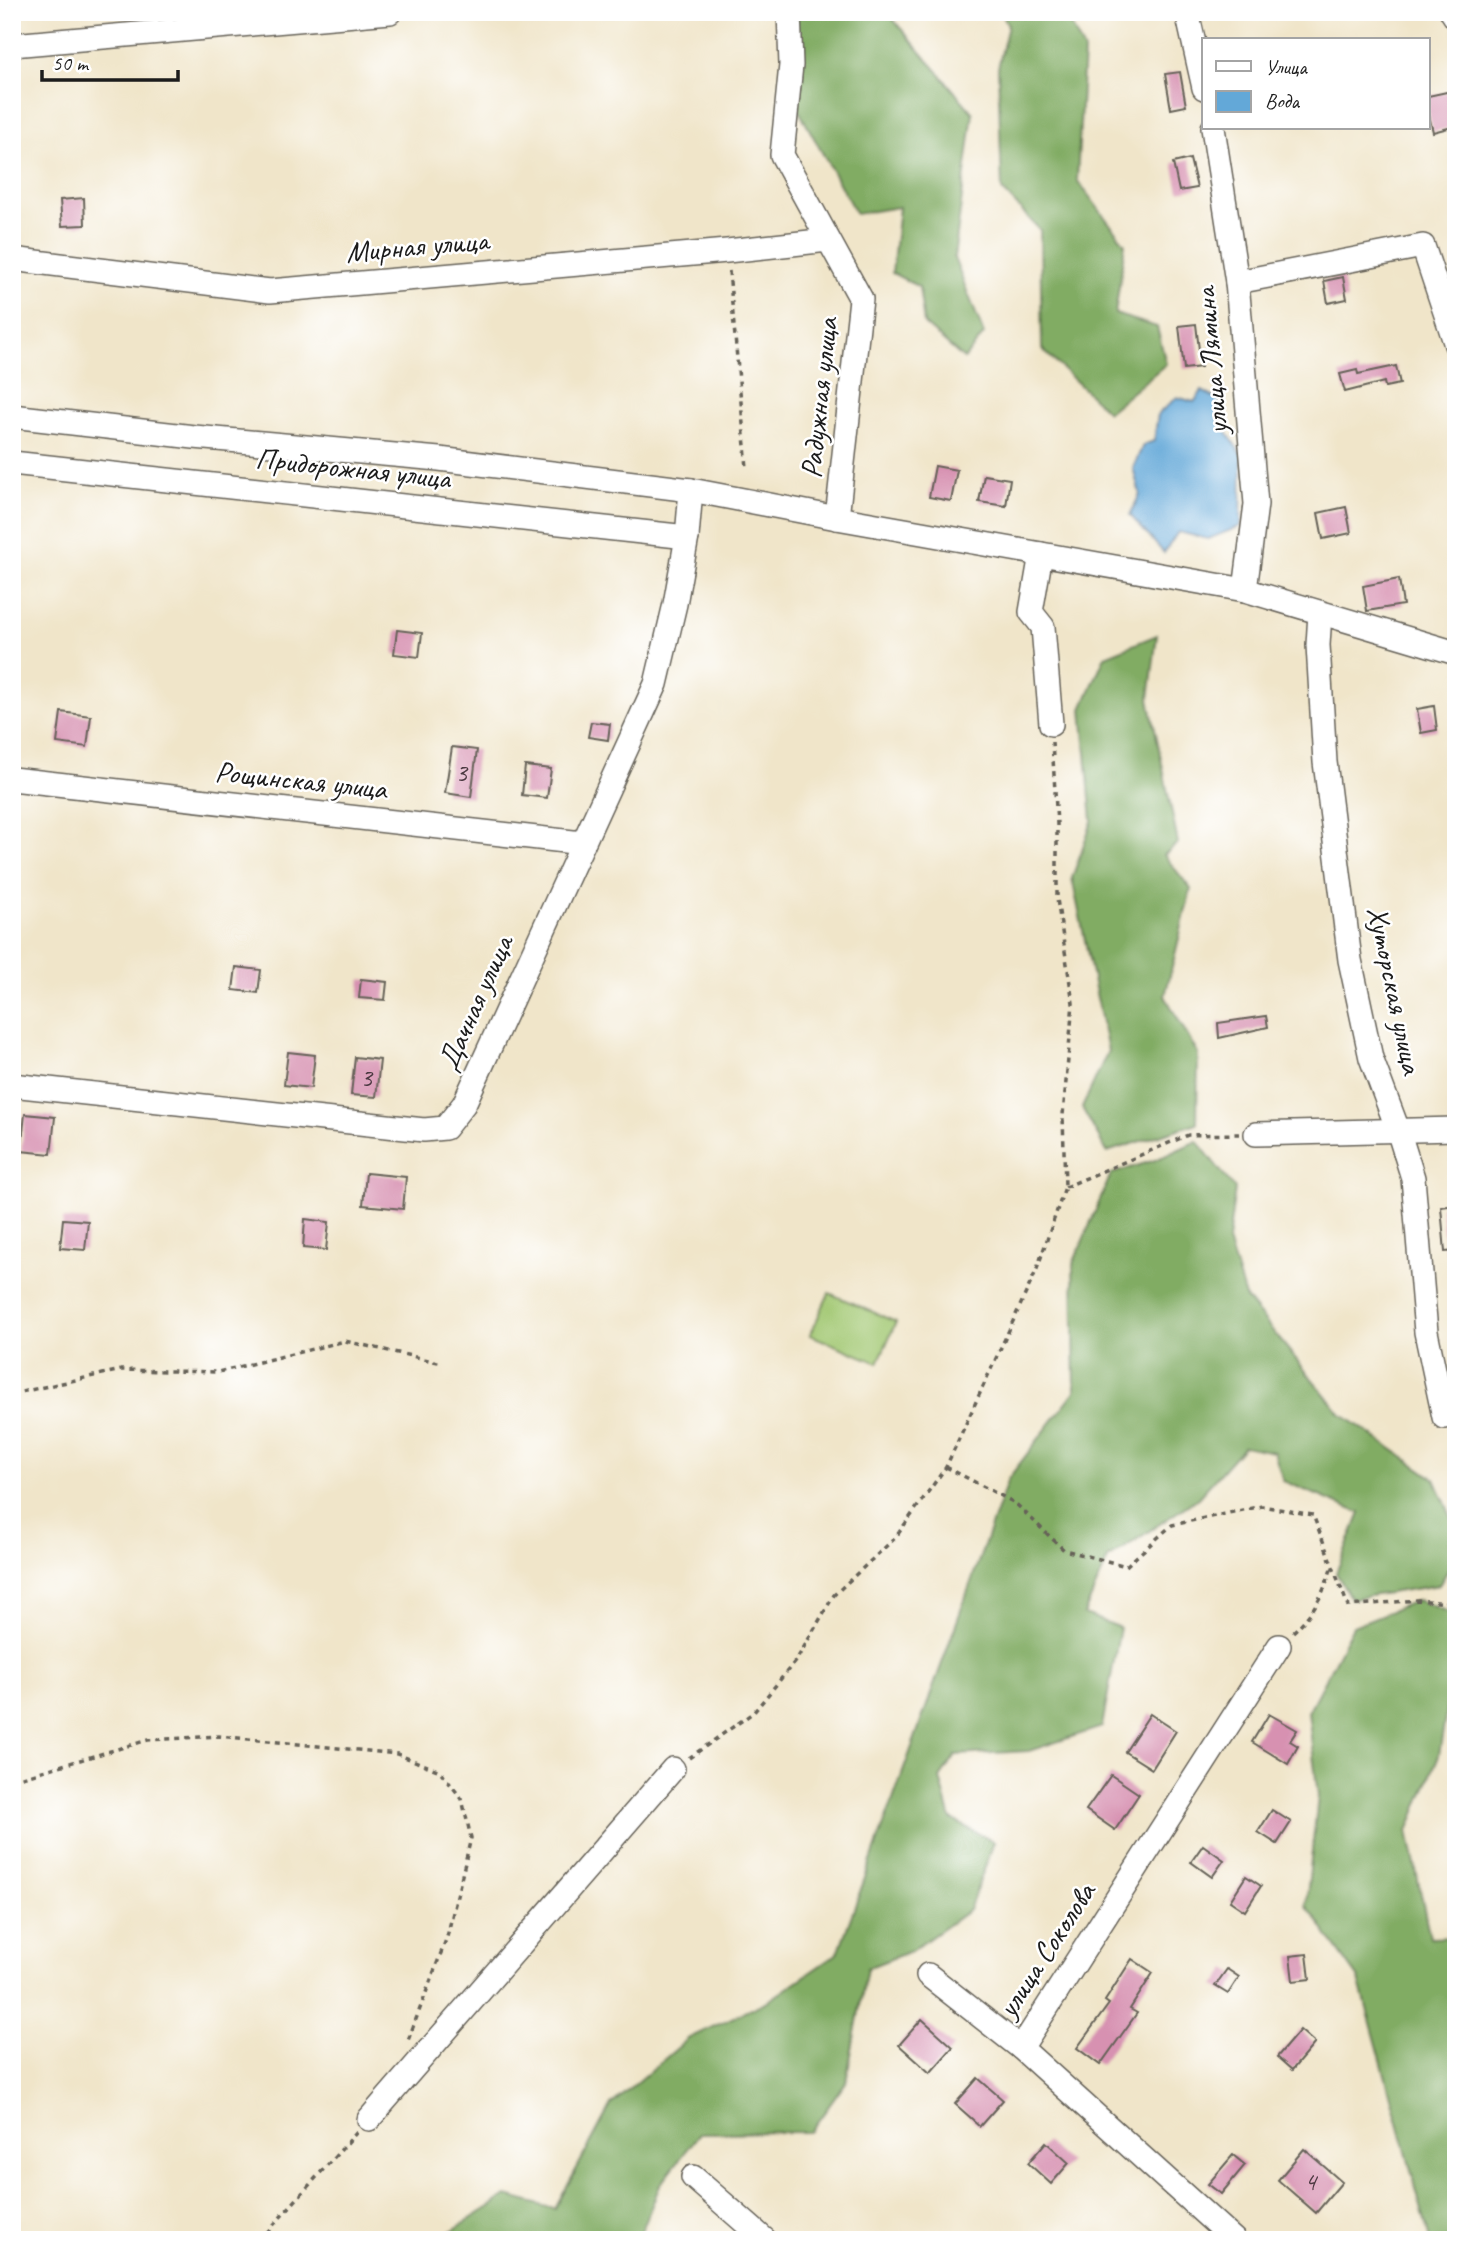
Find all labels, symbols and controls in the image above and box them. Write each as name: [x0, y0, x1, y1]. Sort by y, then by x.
scale bar: [42, 38, 178, 82]
legend: [1202, 38, 1430, 130]
text: 50 m: [52, 50, 90, 76]
text: Улица: [1265, 54, 1308, 80]
text: Вода: [1265, 88, 1301, 114]
street label: Мирная улица: [344, 221, 493, 271]
street label: улица Лямина: [1185, 283, 1237, 438]
street label: Радужная улица: [792, 314, 846, 480]
street label: Придорожная улица: [254, 439, 454, 497]
street label: Рощинская улица: [213, 752, 390, 808]
house number: 3: [455, 756, 469, 789]
street label: Хуторская улица: [1359, 903, 1432, 1079]
street label: Дачная улица: [428, 927, 523, 1076]
house number: 3: [360, 1061, 374, 1094]
street label: улица Соколова: [987, 1874, 1105, 2026]
house number: 4: [1304, 2165, 1318, 2198]

